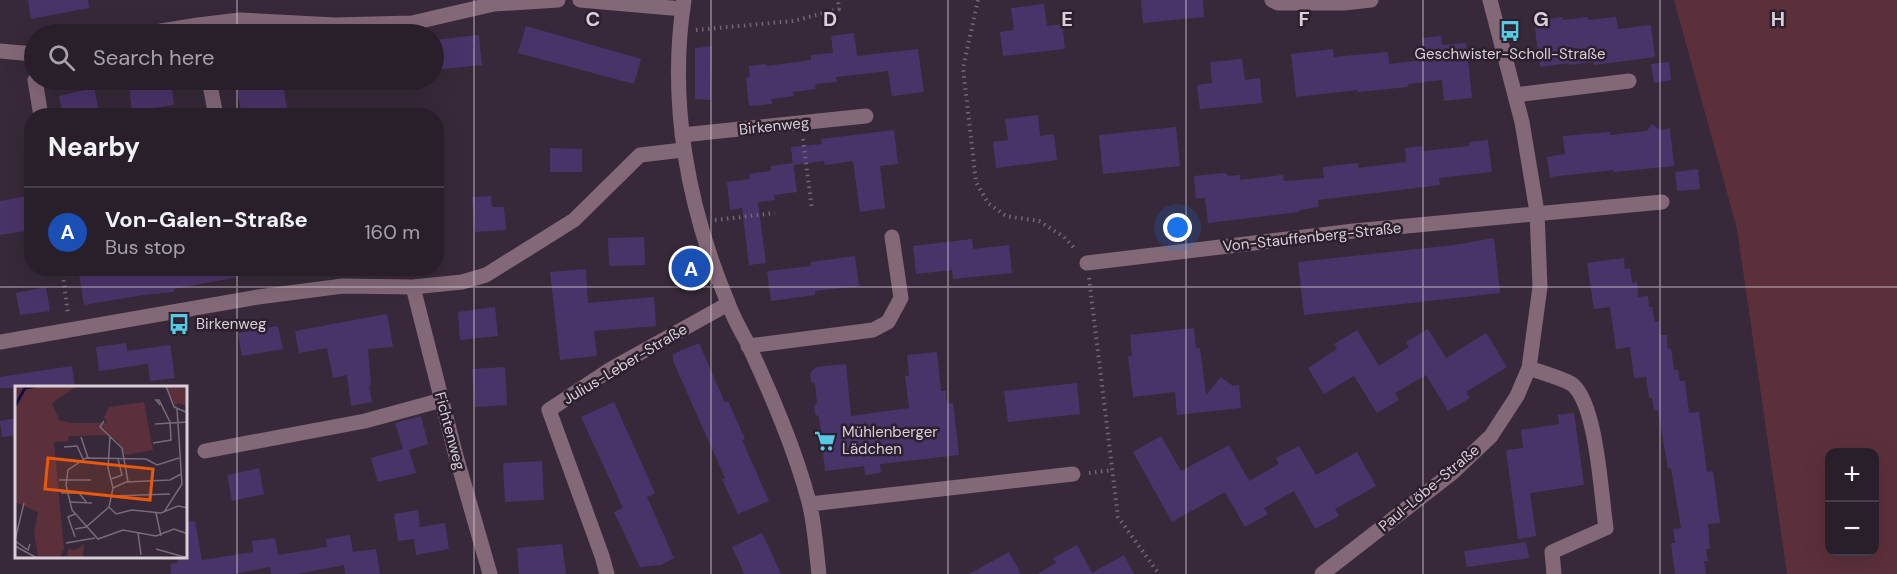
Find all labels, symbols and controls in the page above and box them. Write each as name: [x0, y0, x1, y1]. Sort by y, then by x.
text: C: [586, 6, 600, 32]
text: D: [823, 6, 837, 32]
text: E: [1061, 6, 1073, 32]
text: F: [1298, 6, 1310, 32]
text: G: [1533, 6, 1549, 32]
text: H: [1771, 6, 1785, 32]
bus stop icon: Geschwister-Scholl-Straße: [1498, 19, 1522, 43]
search box: [24, 24, 444, 90]
icon: search: [45, 41, 78, 74]
text: Search here: [93, 43, 214, 72]
place label: Geschwister-Scholl-Straße: [1415, 44, 1605, 64]
street label: Birkenweg: [738, 112, 810, 140]
text: Nearby: [48, 130, 140, 164]
text: Von-Galen-Straße: [105, 205, 308, 234]
your location: [1163, 213, 1192, 242]
street label: Von-Stauffenberg-Straße: [1222, 218, 1402, 256]
text: A: [60, 219, 75, 245]
text: 160 m: [364, 219, 420, 245]
text: Bus stop: [105, 234, 185, 260]
pin: A: [672, 246, 710, 290]
bus stop icon: Birkenweg: [167, 312, 191, 336]
place label: Birkenweg: [196, 314, 266, 334]
street label: Julius-Leber-Straße: [559, 319, 691, 409]
inset map: [15, 386, 188, 559]
street label: Fichtenweg: [430, 390, 470, 472]
place label: Mühlenberger Lädchen: [842, 422, 938, 459]
supermarket icon: Mühlenberger Lädchen: [813, 429, 837, 453]
street label: Paul-Löbe-Straße: [1374, 440, 1484, 536]
map controls: [1825, 448, 1879, 556]
button: +: [1825, 448, 1879, 502]
button: −: [1825, 502, 1879, 556]

